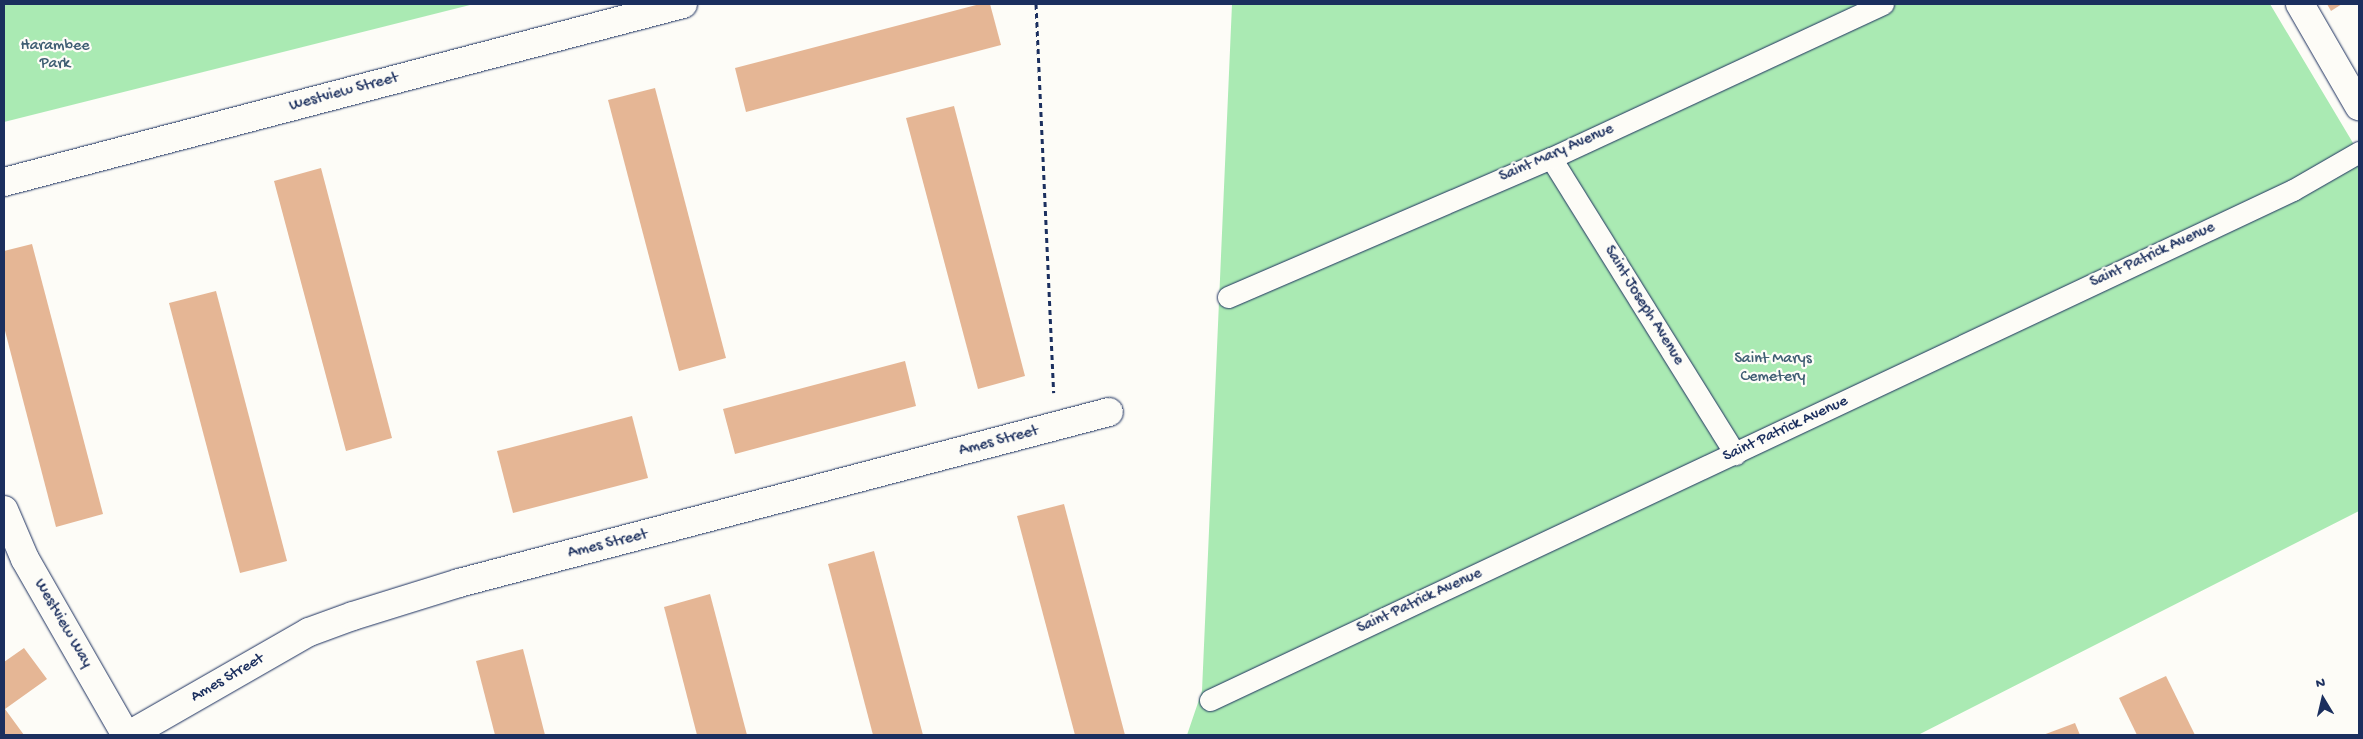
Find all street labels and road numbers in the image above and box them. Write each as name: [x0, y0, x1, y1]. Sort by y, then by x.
street label: Westview Street: [287, 69, 401, 117]
street label: Saint Mary Avenue: [1497, 120, 1617, 188]
street label: Saint Patrick Avenue: [2088, 219, 2218, 293]
street label: Saint Joseph Avenue: [1599, 243, 1687, 369]
street label: Saint Patrick Avenue: [1721, 393, 1851, 467]
street label: Ames Street: [957, 422, 1041, 462]
street label: Ames Street: [566, 526, 650, 564]
street label: Saint Patrick Avenue: [1355, 565, 1485, 639]
street label: Westview Way: [29, 576, 95, 672]
street label: Ames Street: [188, 650, 268, 708]

